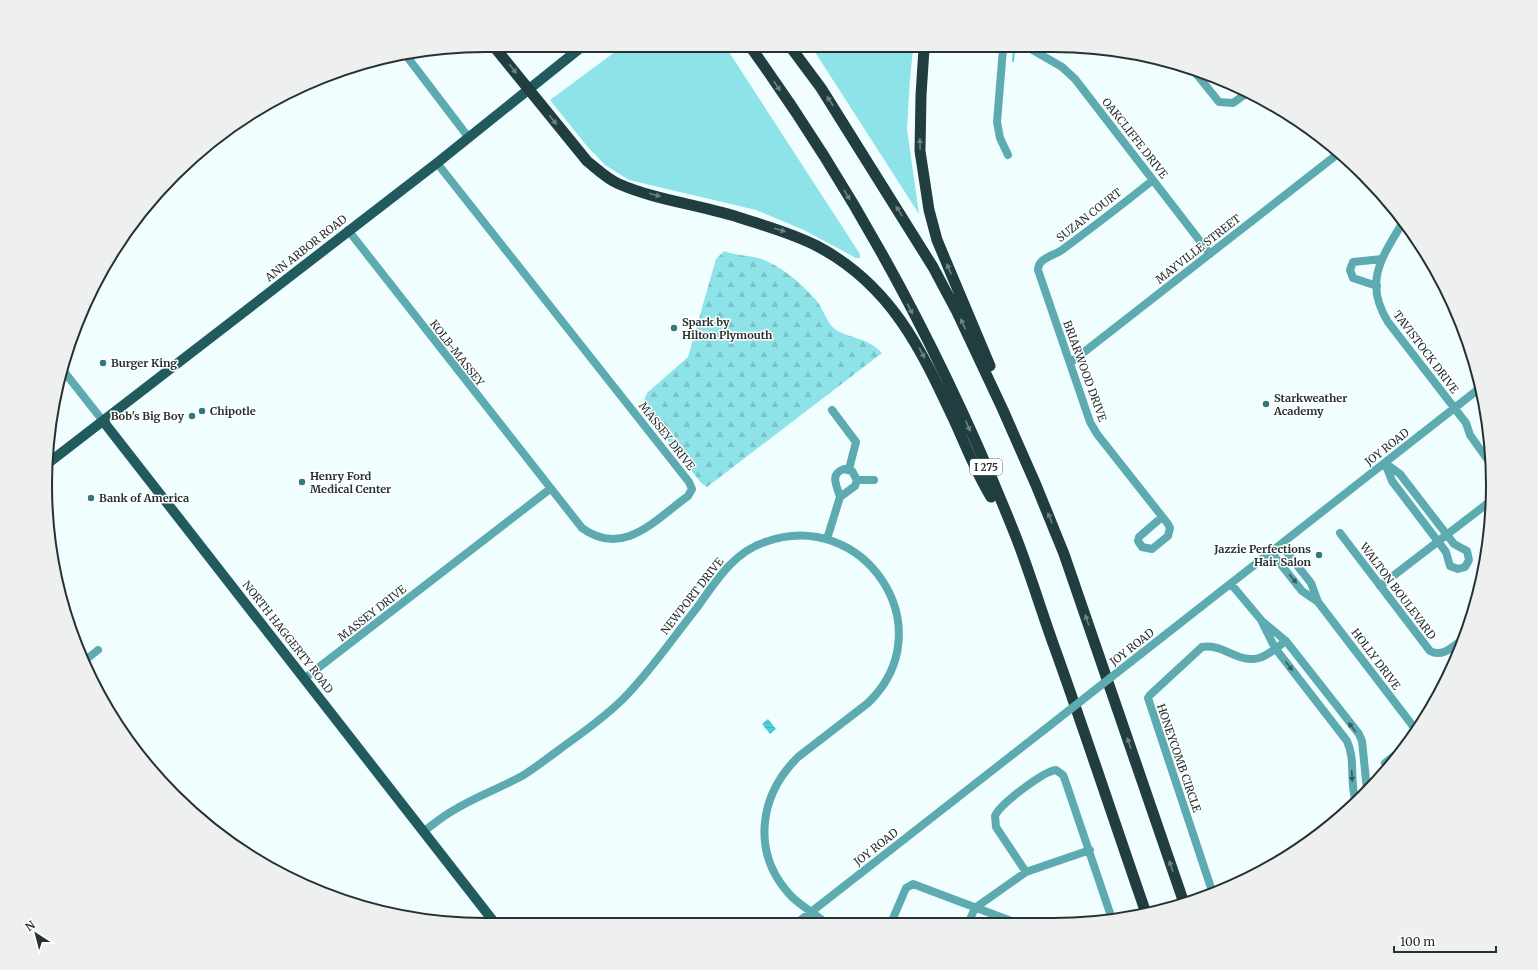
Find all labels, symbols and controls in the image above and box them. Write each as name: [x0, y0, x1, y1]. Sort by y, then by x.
one-way arrow: [508, 64, 517, 75]
one-way arrow: [773, 81, 781, 91]
one-way arrow: [826, 95, 833, 107]
street label: OAKCLIFFE DRIVE: [1099, 95, 1171, 181]
one-way arrow: [549, 115, 558, 125]
one-way arrow: [917, 137, 923, 150]
street label: SUZAN COURT: [1054, 185, 1125, 245]
one-way arrow: [843, 190, 851, 200]
one-way arrow: [648, 193, 661, 199]
one-way arrow: [895, 205, 902, 217]
street label: MAYVILLE STREET: [1153, 211, 1244, 287]
street label: ANN ARBOR ROAD: [262, 212, 350, 285]
one-way arrow: [774, 228, 786, 234]
one-way arrow: [946, 263, 952, 275]
one-way arrow: [907, 303, 914, 315]
street label: TAVISTOCK DRIVE: [1390, 308, 1462, 396]
place label: Spark by Hilton Plymouth: [682, 315, 773, 342]
street label: KOLB-MASSEY: [427, 317, 488, 390]
one-way arrow: [960, 318, 966, 330]
street label: BRIARWOOD DRIVE: [1060, 319, 1110, 423]
marker: Spark by Hilton Plymouth: [669, 323, 679, 333]
one-way arrow: [918, 347, 925, 358]
place label: Burger King: [111, 356, 177, 370]
marker: Burger King: [98, 358, 108, 368]
place label: Starkweather Academy: [1273, 391, 1347, 418]
street label: MASSEY DRIVE: [636, 399, 698, 473]
marker: Starkweather Academy: [1261, 399, 1271, 409]
place label: Chipotle: [210, 404, 256, 418]
marker: Chipotle: [197, 406, 207, 416]
place label: Bob's Big Boy: [111, 409, 184, 423]
marker: Bob's Big Boy: [187, 411, 197, 421]
one-way arrow: [965, 420, 971, 432]
street label: JOY ROAD: [1361, 425, 1412, 469]
road number: I 275: [970, 459, 1002, 475]
place label: Henry Ford Medical Center: [310, 469, 391, 496]
marker: Henry Ford Medical Center: [297, 477, 307, 487]
place label: Bank of America: [99, 491, 189, 505]
marker: Bank of America: [86, 493, 96, 503]
one-way arrow: [1046, 512, 1052, 524]
street label: WALTON BOULEVARD: [1356, 539, 1439, 642]
place label: Jazzie Perfections Hair Salon: [1213, 542, 1312, 569]
marker: Jazzie Perfections Hair Salon: [1314, 550, 1324, 560]
street label: NEWPORT DRIVE: [658, 555, 726, 637]
one-way arrow: [1288, 574, 1297, 585]
street label: NORTH HAGGERTY ROAD: [240, 578, 336, 696]
street label: MASSEY DRIVE: [335, 582, 409, 644]
one-way arrow: [1084, 614, 1090, 626]
street label: JOY ROAD: [1106, 625, 1157, 669]
street label: HOLLY DRIVE: [1348, 626, 1404, 692]
one-way arrow: [1285, 661, 1293, 672]
street label: HONEYCOMB CIRCLE: [1154, 702, 1204, 814]
one-way arrow: [1348, 721, 1357, 732]
one-way arrow: [1126, 737, 1132, 749]
one-way arrow: [1349, 770, 1356, 782]
street label: JOY ROAD: [850, 825, 901, 869]
one-way arrow: [1168, 860, 1174, 872]
north arrow: [16, 914, 56, 954]
text: N: [22, 918, 38, 934]
scale bar: [1394, 928, 1496, 954]
text: 100 m: [1400, 934, 1435, 949]

